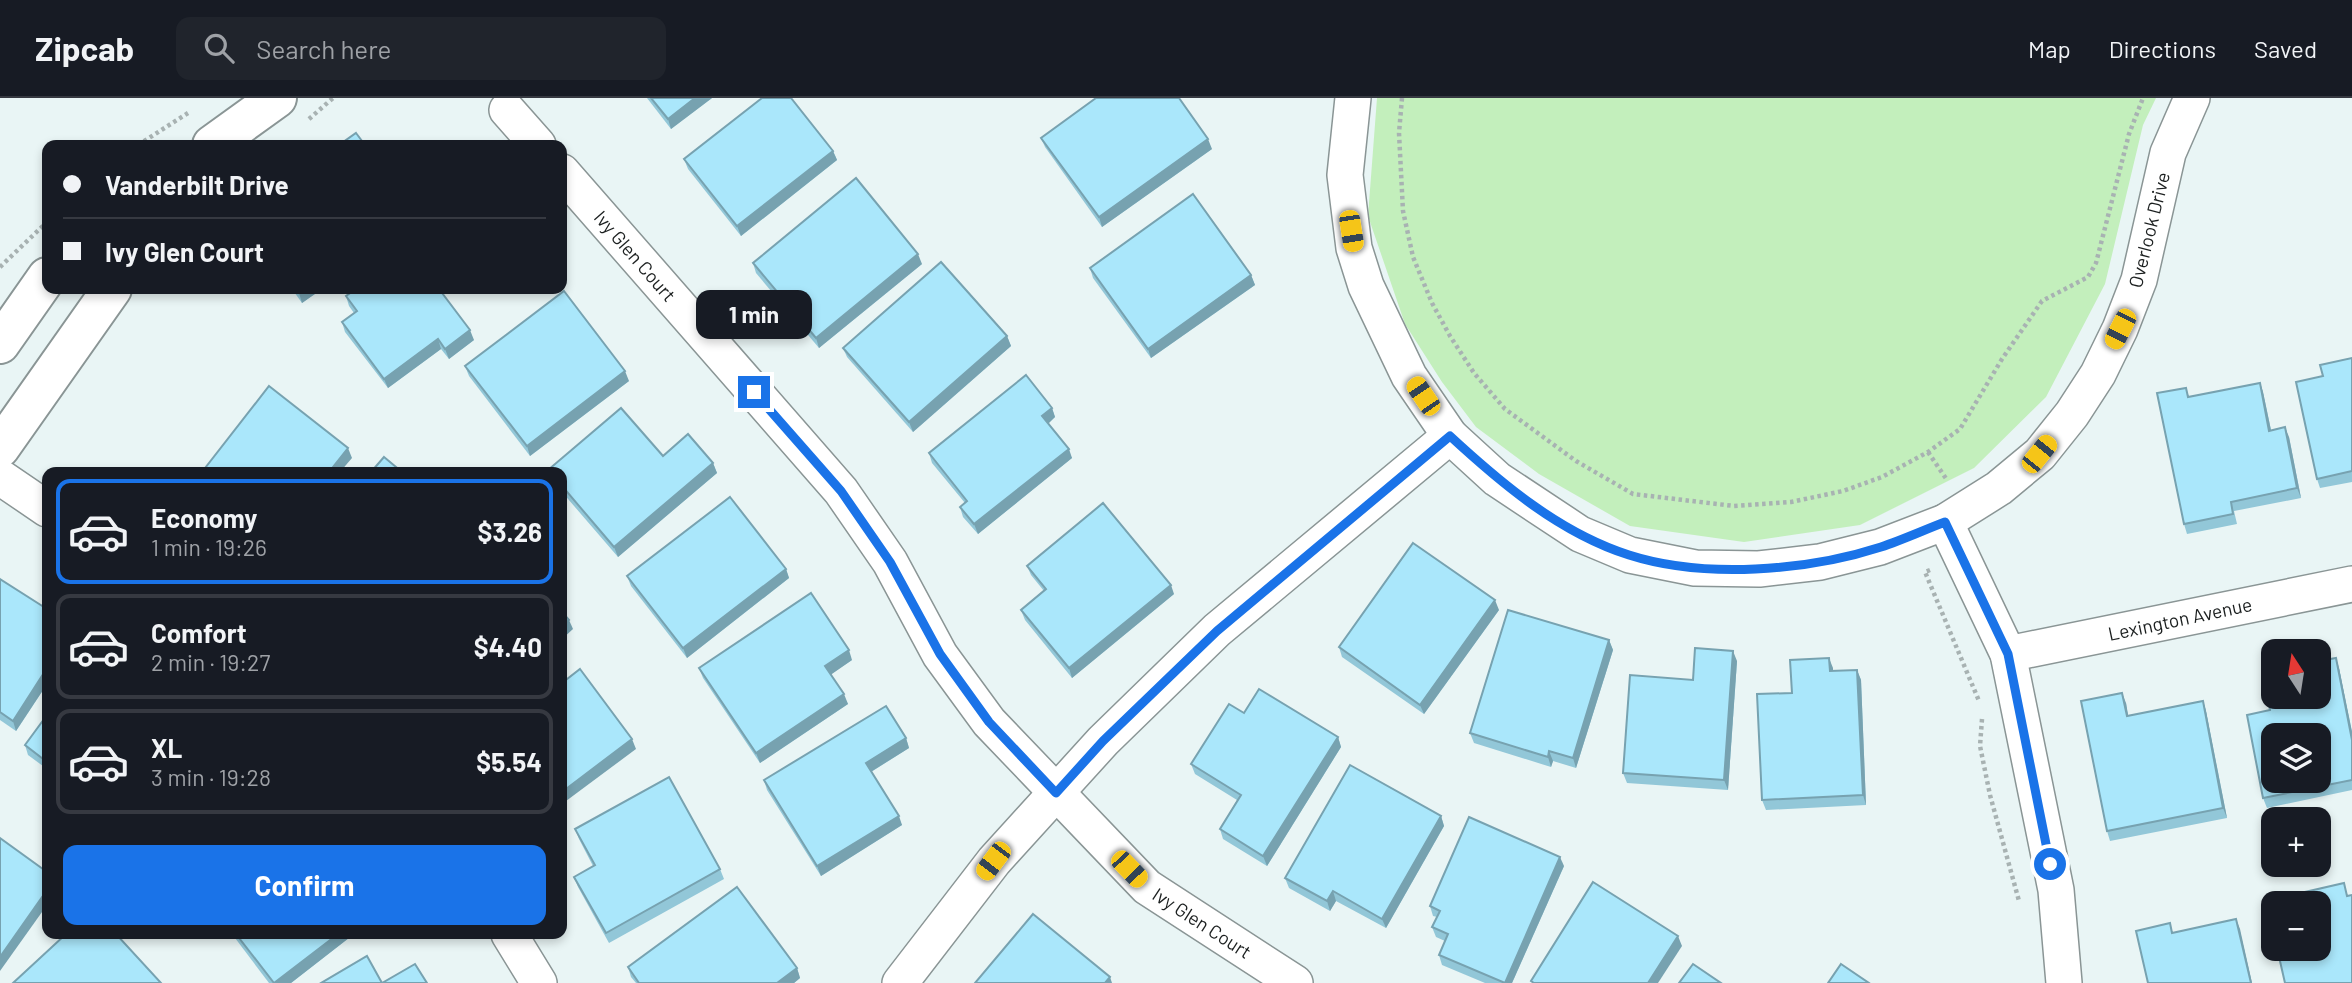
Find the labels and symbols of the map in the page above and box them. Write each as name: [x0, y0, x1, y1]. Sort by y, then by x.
street label: Overlook Drive: [2123, 170, 2174, 290]
street label: Ivy Glen Court: [590, 206, 681, 306]
car: [1338, 209, 1365, 253]
callout: 1 min: [696, 290, 812, 340]
car: [2102, 306, 2139, 352]
car: [1403, 373, 1444, 419]
route end: [738, 376, 770, 408]
car: [2018, 431, 2061, 477]
street label: Lexington Avenue: [2106, 592, 2254, 645]
north arrow: [2261, 639, 2331, 709]
car: [972, 838, 1015, 884]
car: [1107, 847, 1152, 891]
route start: [2034, 848, 2066, 880]
street label: Ivy Glen Court: [1149, 882, 1256, 963]

